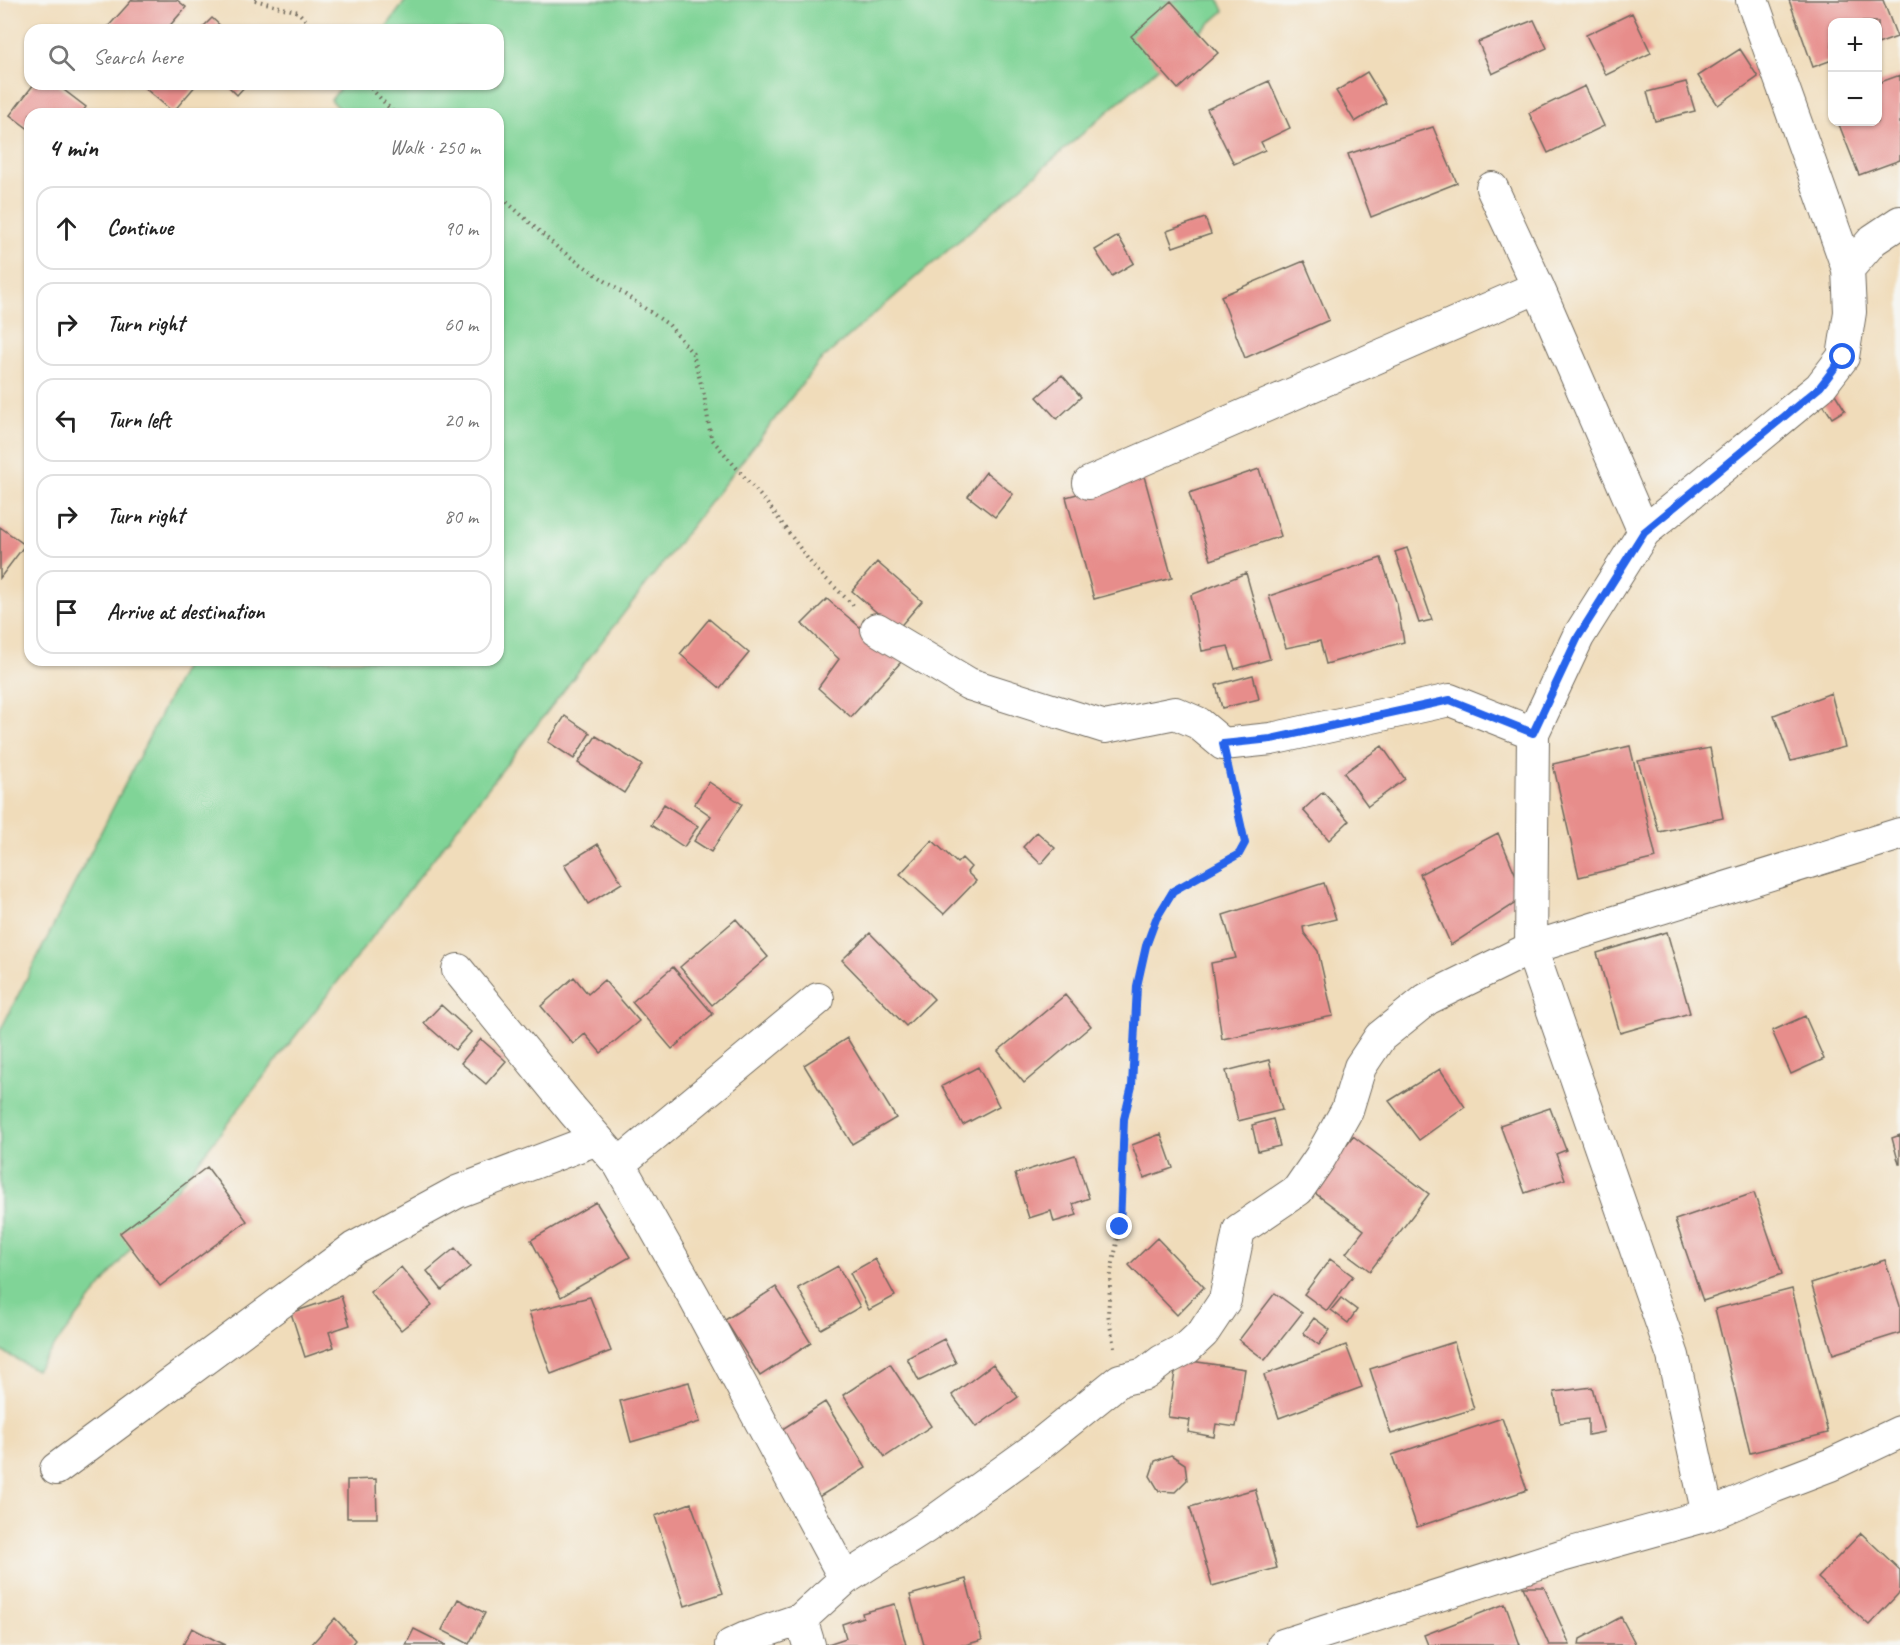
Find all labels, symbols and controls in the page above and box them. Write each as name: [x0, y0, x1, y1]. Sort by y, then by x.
map controls: [1828, 18, 1882, 126]
button: +: [1828, 18, 1882, 72]
search box: [24, 24, 504, 90]
icon: search: [45, 41, 78, 74]
text: Search here: [93, 43, 183, 71]
button: −: [1828, 72, 1882, 126]
text: 4 min: [48, 131, 98, 164]
text: Walk · 250 m: [390, 135, 480, 160]
icon: ahead: [50, 212, 83, 245]
text: Continue: [107, 214, 173, 242]
text: 90 m: [444, 216, 478, 241]
icon: right: [50, 308, 83, 341]
text: Turn right: [107, 310, 184, 338]
text: 60 m: [444, 312, 478, 337]
route start: [1829, 343, 1855, 369]
icon: left: [50, 404, 83, 437]
text: Turn left: [107, 406, 171, 434]
text: 20 m: [444, 408, 478, 433]
icon: right: [50, 500, 83, 533]
text: Turn right: [107, 502, 184, 530]
text: 80 m: [444, 504, 478, 529]
icon: arrive: [50, 596, 83, 629]
text: Arrive at destination: [107, 598, 264, 626]
route end: [1106, 1213, 1132, 1239]

